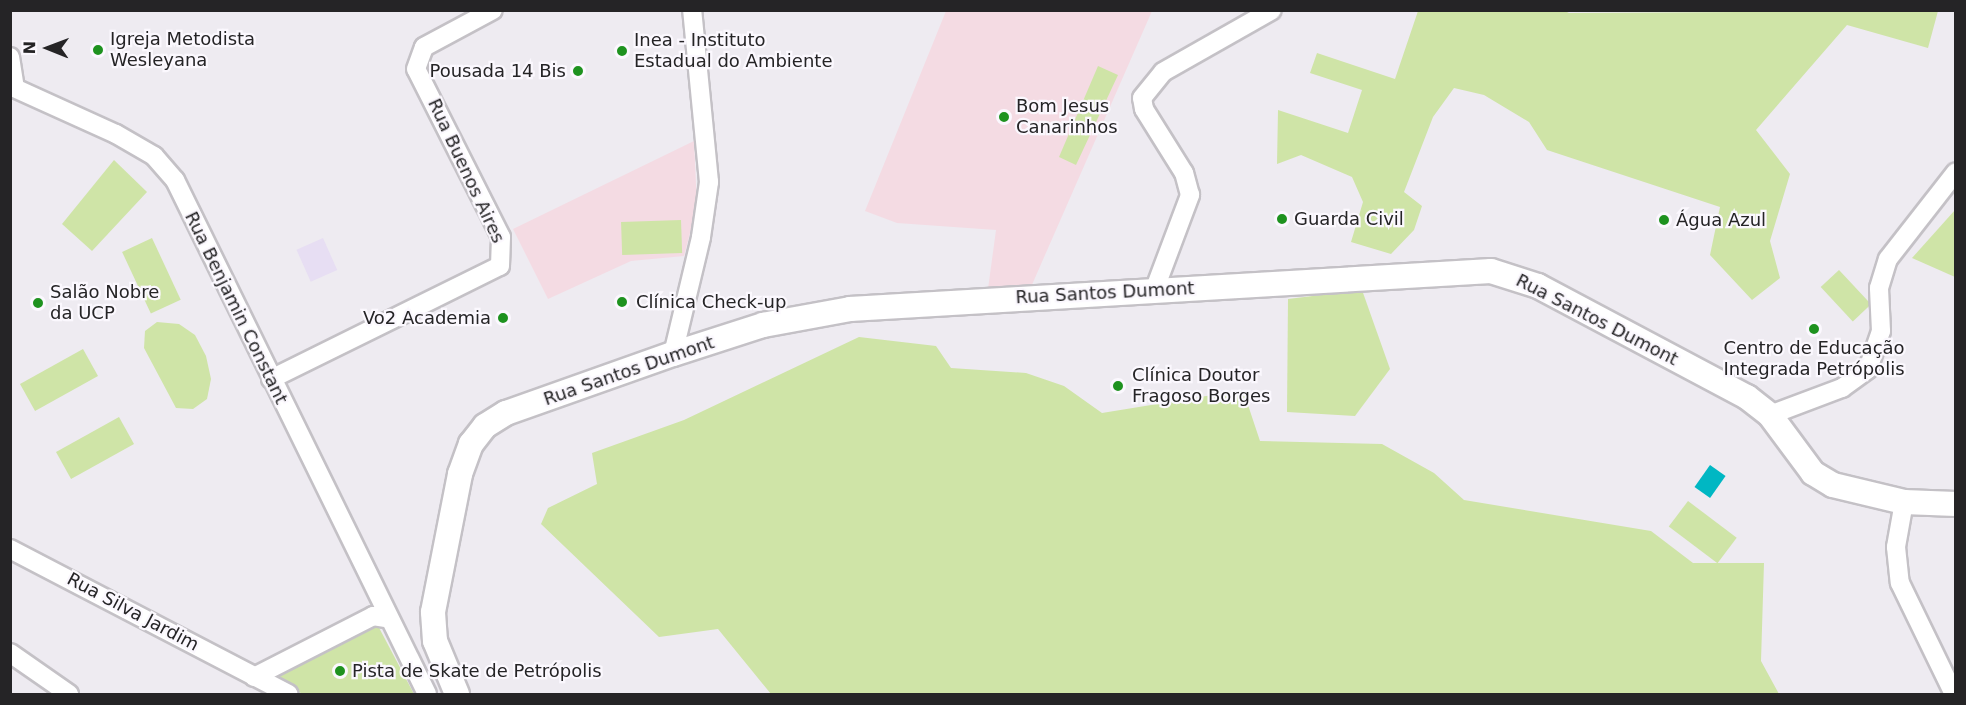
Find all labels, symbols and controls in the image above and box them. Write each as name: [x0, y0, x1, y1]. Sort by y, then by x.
north arrow: [18, 18, 78, 78]
place label: Igreja Metodista Wesleyana: [110, 29, 255, 72]
place label: Inea - Instituto Estadual do Ambiente: [634, 30, 832, 72]
text: N: [20, 41, 39, 55]
marker: Igreja Metodista Wesleyana: [91, 43, 105, 57]
marker: Inea - Instituto Estadual do Ambiente: [615, 44, 629, 58]
place label: Pousada 14 Bis: [429, 60, 566, 82]
marker: Pousada 14 Bis: [571, 64, 585, 78]
street label: Rua Buenos Aires: [423, 95, 509, 247]
place label: Bom Jesus Canarinhos: [1016, 96, 1118, 138]
marker: Bom Jesus Canarinhos: [997, 110, 1011, 124]
street label: Rua Benjamin Constant: [180, 208, 292, 408]
place label: Guarda Civil: [1294, 208, 1404, 230]
place label: Água Azul: [1676, 209, 1766, 231]
marker: Guarda Civil: [1275, 212, 1289, 226]
marker: Água Azul: [1657, 213, 1671, 227]
street label: Rua Santos Dumont: [1512, 270, 1682, 370]
street label: Rua Santos Dumont: [1015, 278, 1195, 308]
place label: Salão Nobre da UCP: [50, 282, 159, 324]
place label: Clínica Check-up: [636, 291, 786, 313]
marker: Clínica Check-up: [613, 293, 631, 311]
marker: Salão Nobre da UCP: [31, 296, 45, 310]
place label: Vo2 Academia: [363, 307, 491, 329]
marker: Vo2 Academia: [496, 311, 510, 325]
marker: Centro de Educação Integrada Petrópolis: [1807, 322, 1821, 336]
street label: Rua Santos Dumont: [541, 332, 717, 410]
place label: Centro de Educação Integrada Petrópolis: [1723, 338, 1905, 380]
place label: Clínica Doutor Fragoso Borges: [1132, 365, 1270, 407]
marker: Clínica Doutor Fragoso Borges: [1109, 377, 1127, 395]
street label: Rua Silva Jardim: [63, 568, 203, 656]
place label: Pista de Skate de Petrópolis: [352, 660, 602, 682]
marker: Pista de Skate de Petrópolis: [333, 664, 347, 678]

